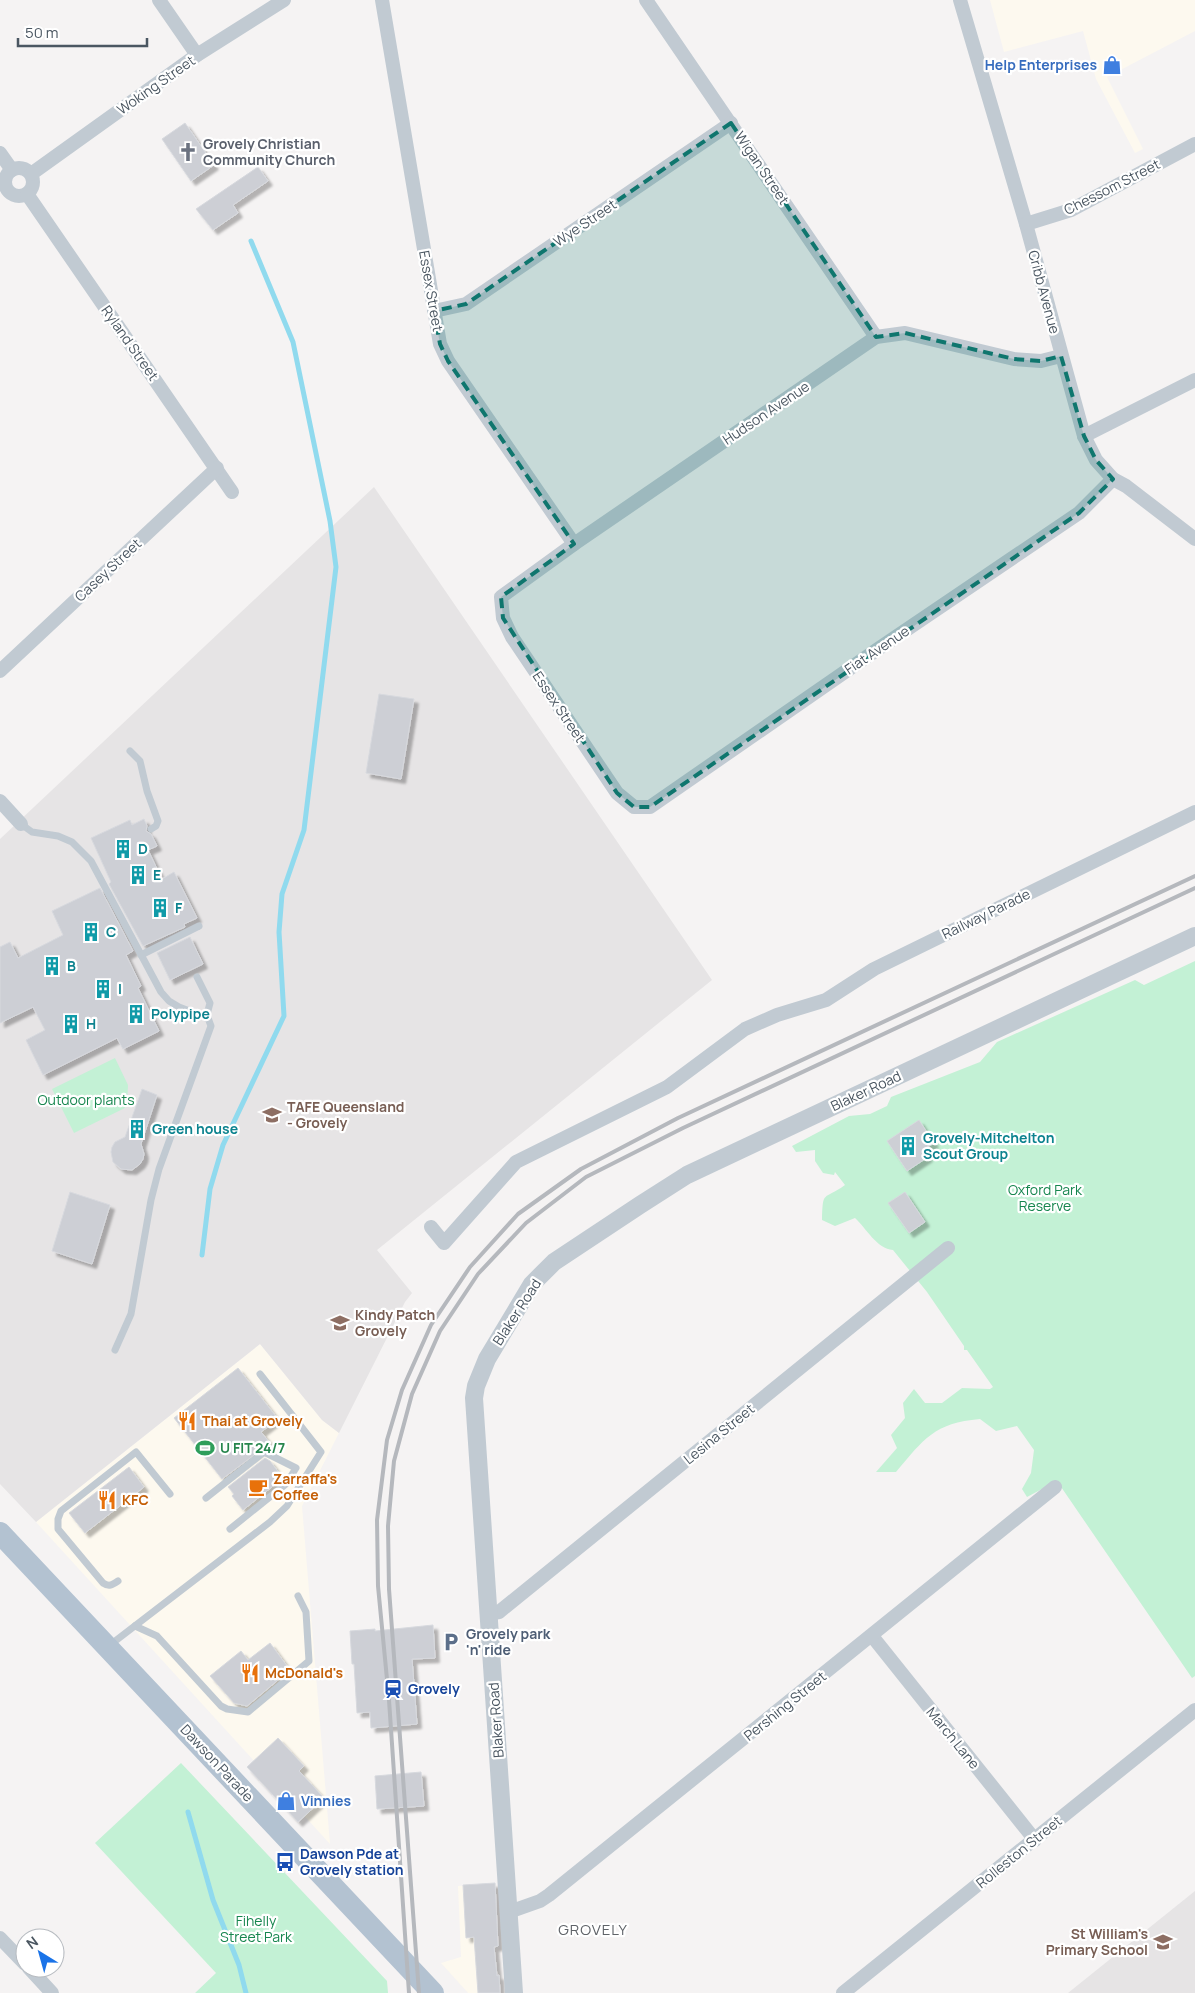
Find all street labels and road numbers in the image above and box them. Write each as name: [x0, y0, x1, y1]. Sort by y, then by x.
street label: Woking Street: [113, 50, 199, 119]
street label: Wigan Street: [731, 127, 794, 208]
street label: Chessom Street: [1061, 154, 1163, 219]
street label: Wye Street: [549, 194, 620, 251]
street label: Cribb Avenue: [1024, 248, 1065, 336]
street label: Essex Street: [415, 249, 448, 333]
street label: Ryland Street: [97, 301, 164, 384]
street label: Hudson Avenue: [719, 377, 813, 449]
street label: Casey Street: [70, 534, 145, 605]
street label: Fiat Avenue: [841, 621, 913, 678]
street label: Essex Street: [529, 667, 590, 746]
street label: Railway Parade: [939, 884, 1033, 943]
street label: Blaker Road: [827, 1066, 904, 1115]
street label: Blaker Road: [488, 1275, 545, 1349]
street label: Lesina Street: [679, 1399, 758, 1468]
street label: Pershing Street: [740, 1666, 830, 1745]
street label: Blaker Road: [483, 1682, 508, 1758]
street label: March Lane: [922, 1703, 984, 1773]
street label: Dawson Parade: [177, 1720, 258, 1805]
street label: Rolleston Street: [972, 1811, 1066, 1892]

